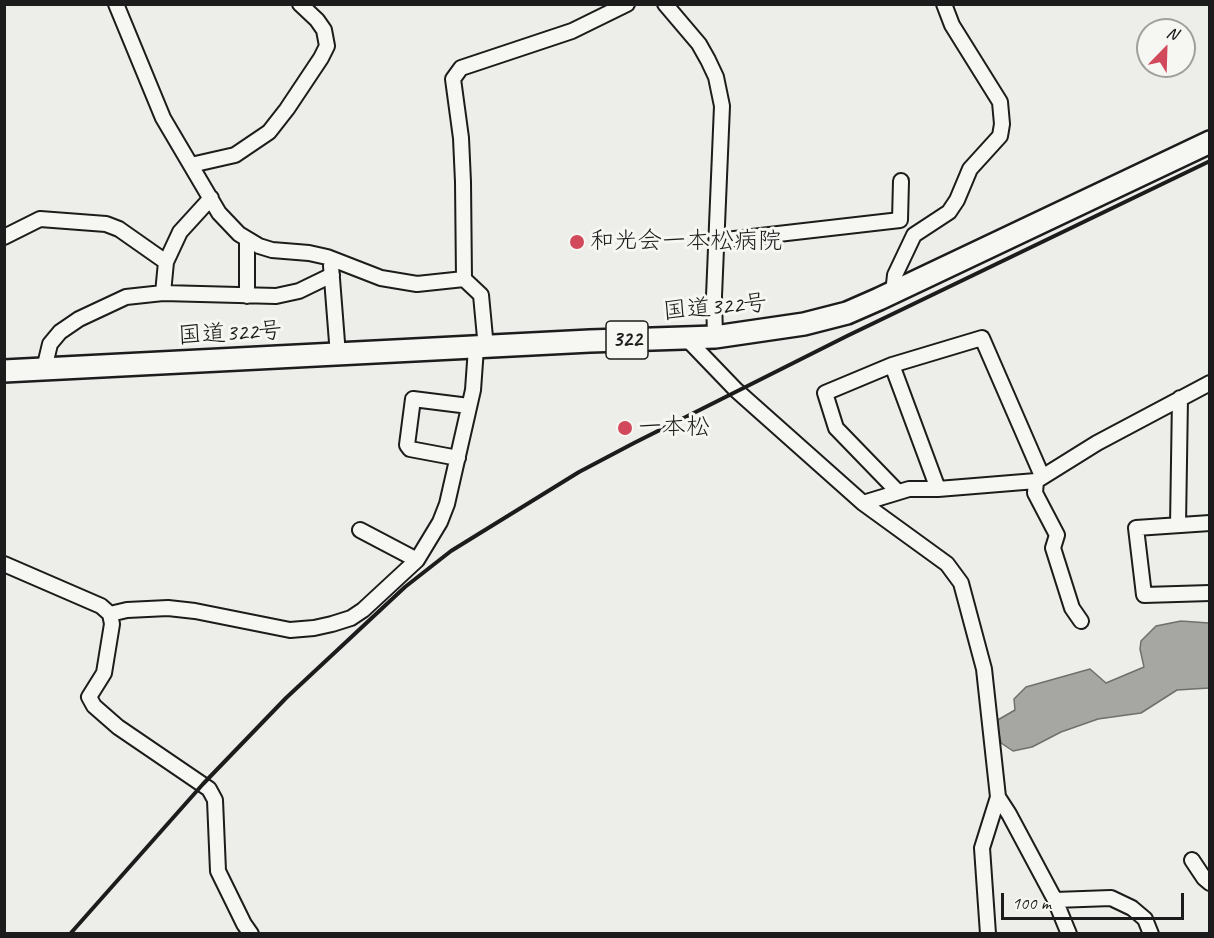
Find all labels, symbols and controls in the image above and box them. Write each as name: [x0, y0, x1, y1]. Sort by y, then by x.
north arrow: [1136, 18, 1196, 78]
text: N: [1164, 22, 1181, 44]
place label: 和光会一本松病院: [590, 228, 782, 256]
marker: 和光会一本松病院: [568, 233, 586, 251]
street label: 国道322号: [662, 289, 768, 327]
street label: 国道322号: [177, 317, 283, 351]
road number: 322: [606, 321, 648, 359]
place label: 一本松: [638, 414, 710, 442]
marker: 一本松: [616, 419, 634, 437]
scale bar: [1004, 881, 1187, 919]
text: 100 m: [1012, 892, 1051, 914]

